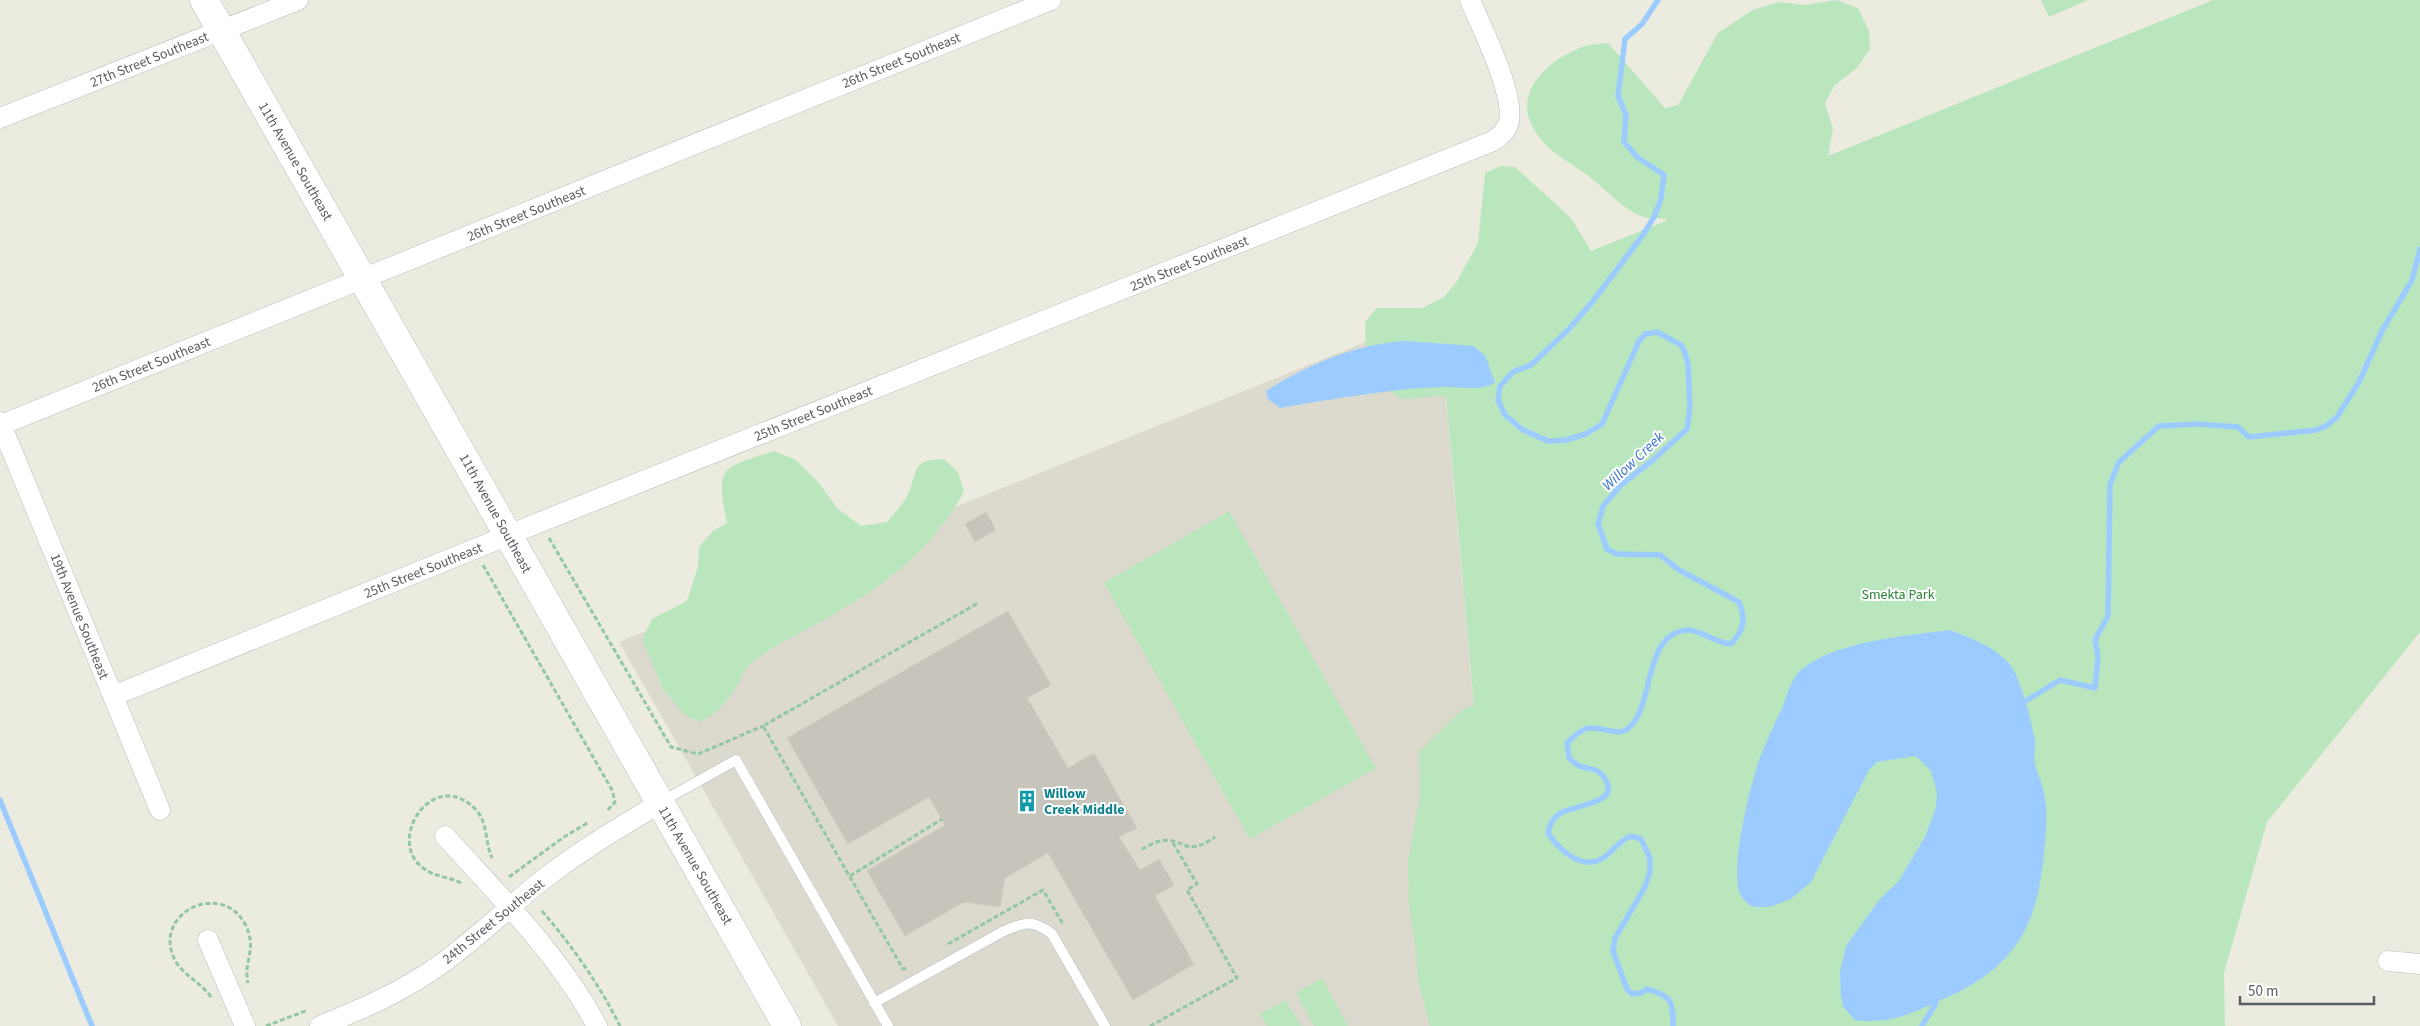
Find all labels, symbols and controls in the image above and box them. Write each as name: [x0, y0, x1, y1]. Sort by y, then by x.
street label: 27th Street Southeast: [87, 27, 212, 93]
street label: 26th Street Southeast: [839, 28, 964, 94]
street label: 11th Avenue Southeast: [253, 98, 337, 225]
street label: 26th Street Southeast: [464, 181, 589, 247]
street label: 25th Street Southeast: [1127, 231, 1252, 297]
street label: 26th Street Southeast: [89, 332, 214, 398]
street label: 25th Street Southeast: [751, 381, 876, 447]
water label: Willow Creek: [1598, 426, 1670, 496]
street label: 11th Avenue Southeast: [454, 450, 537, 577]
street label: 25th Street Southeast: [361, 538, 486, 604]
street label: 19th Avenue Southeast: [45, 550, 114, 683]
park label: Smekta Park: [1861, 585, 1935, 605]
place label: Willow Creek Middle: [1044, 784, 1124, 820]
building icon: Willow Creek Middle: [1014, 788, 1040, 814]
street label: 11th Avenue Southeast: [653, 802, 737, 929]
street label: 24th Street Southeast: [438, 874, 549, 969]
scale bar: [2240, 974, 2374, 1006]
text: 50 m: [2248, 981, 2278, 1002]

